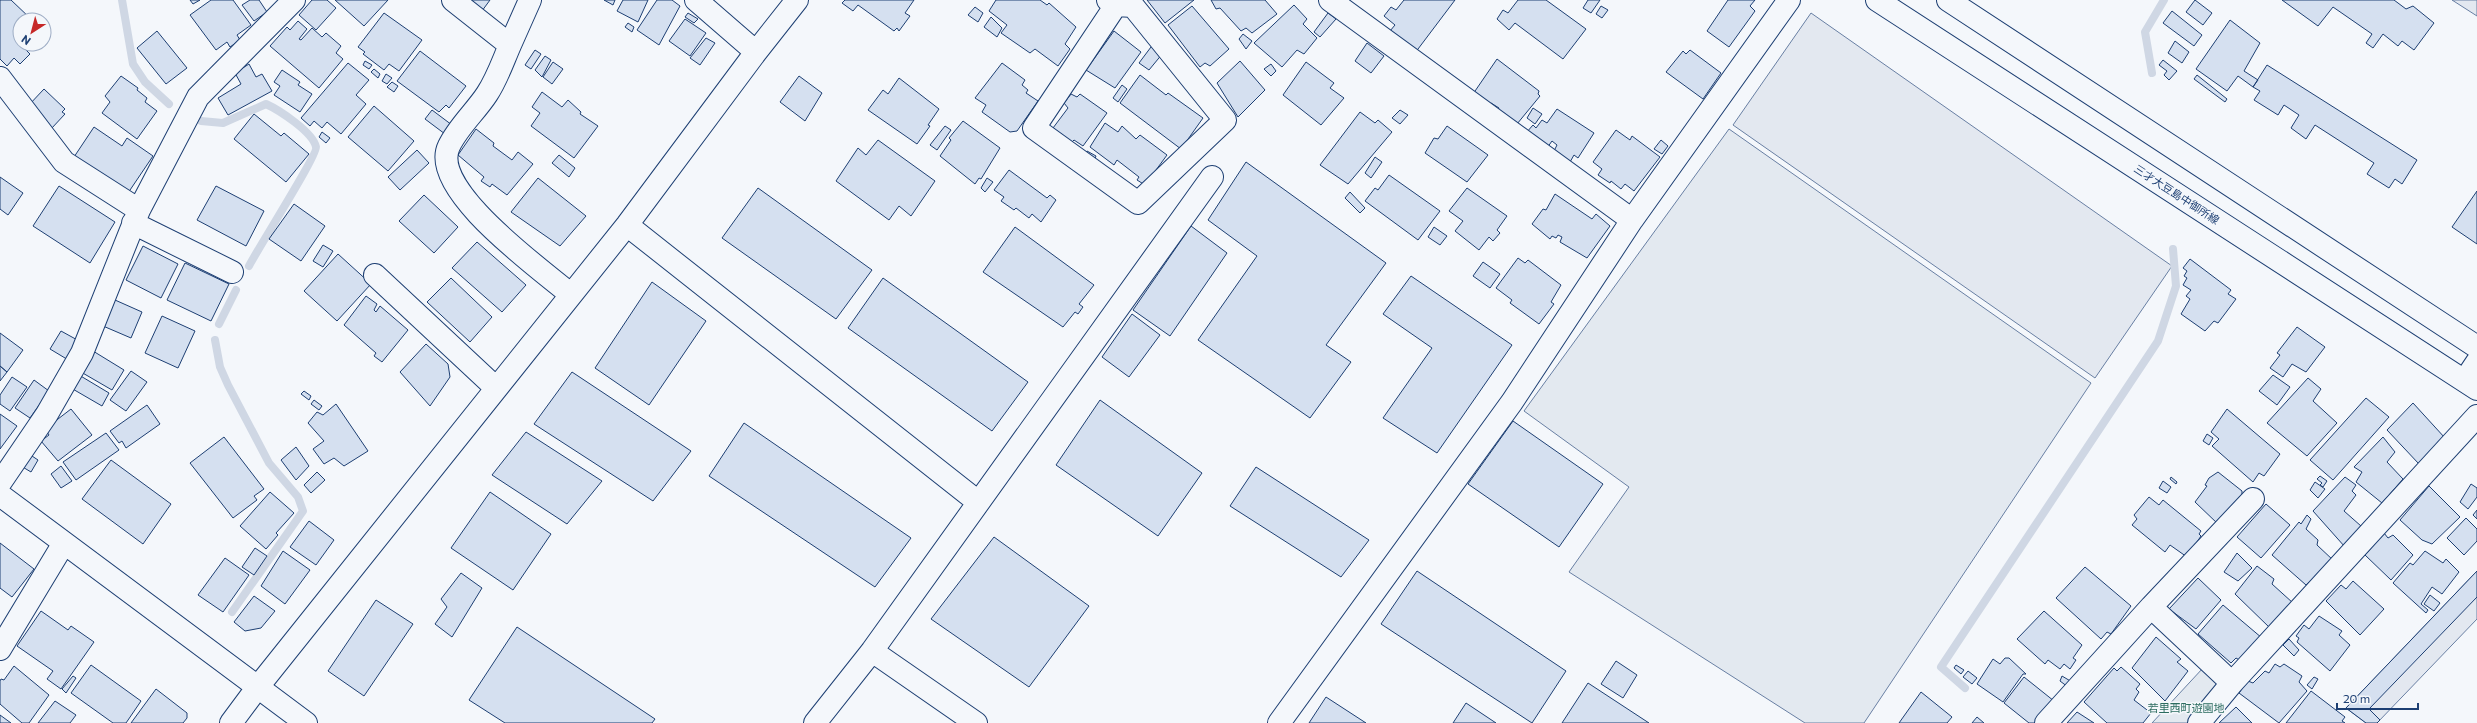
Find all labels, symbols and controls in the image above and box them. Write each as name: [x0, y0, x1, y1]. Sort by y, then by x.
north arrow: [12, 12, 52, 52]
text: N: [19, 33, 33, 48]
street label: 三才大豆島中御所線: [2132, 162, 2222, 226]
scale bar: [2337, 685, 2418, 711]
text: 20 m: [2343, 691, 2370, 705]
park label: 若里西町遊園地: [2148, 701, 2225, 714]

